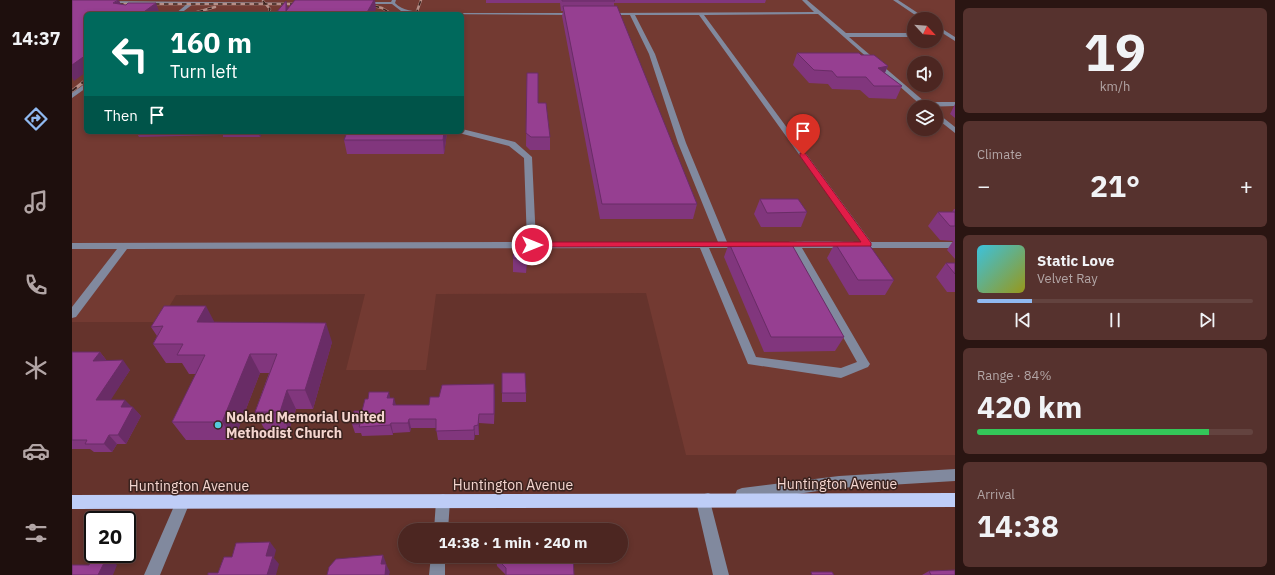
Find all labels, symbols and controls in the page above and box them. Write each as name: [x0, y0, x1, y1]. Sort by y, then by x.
north arrow: [907, 12, 943, 48]
map controls: [907, 12, 943, 136]
text: 19: [1084, 18, 1146, 85]
text: 160 m: [170, 24, 252, 61]
text: 14:37: [11, 27, 61, 50]
icon: left: [104, 28, 156, 80]
button: sound: [907, 56, 943, 92]
text: Turn left: [170, 60, 238, 83]
text: km/h: [1100, 78, 1130, 95]
button: layers: [907, 100, 943, 136]
icon: arrive: [146, 104, 168, 126]
icon: directions: [22, 105, 50, 133]
text: Then: [104, 106, 138, 125]
pin: [786, 114, 820, 155]
icon: arrive: [792, 120, 814, 142]
text: Climate: [977, 146, 1022, 163]
text: 21°: [1090, 166, 1140, 205]
text: −: [977, 171, 990, 200]
text: +: [1240, 171, 1253, 200]
icon: music: [22, 188, 50, 216]
position arrow: [511, 224, 553, 266]
text: Static Love: [1037, 251, 1114, 270]
text: Velvet Ray: [1037, 270, 1098, 287]
icon: phone: [22, 271, 50, 299]
icon: previous: [1012, 309, 1034, 331]
icon: pause: [1104, 309, 1126, 331]
icon: next: [1196, 309, 1218, 331]
icon: climate: [22, 354, 50, 382]
text: Range · 84%: [977, 367, 1051, 384]
text: 420 km: [977, 387, 1082, 426]
place label: Noland Memorial United Methodist Church: [226, 408, 385, 442]
marker: Noland Memorial United Methodist Church: [213, 420, 223, 430]
icon: car: [22, 437, 50, 465]
street label: Huntington Avenue: [777, 475, 897, 493]
street label: Huntington Avenue: [453, 476, 573, 494]
street label: Huntington Avenue: [129, 477, 249, 495]
text: Arrival: [977, 486, 1015, 503]
text: 14:38: [977, 506, 1059, 545]
speed limit sign: 20: [84, 511, 136, 563]
icon: filters: [22, 519, 50, 547]
text: 14:38 · 1 min · 240 m: [439, 533, 587, 552]

